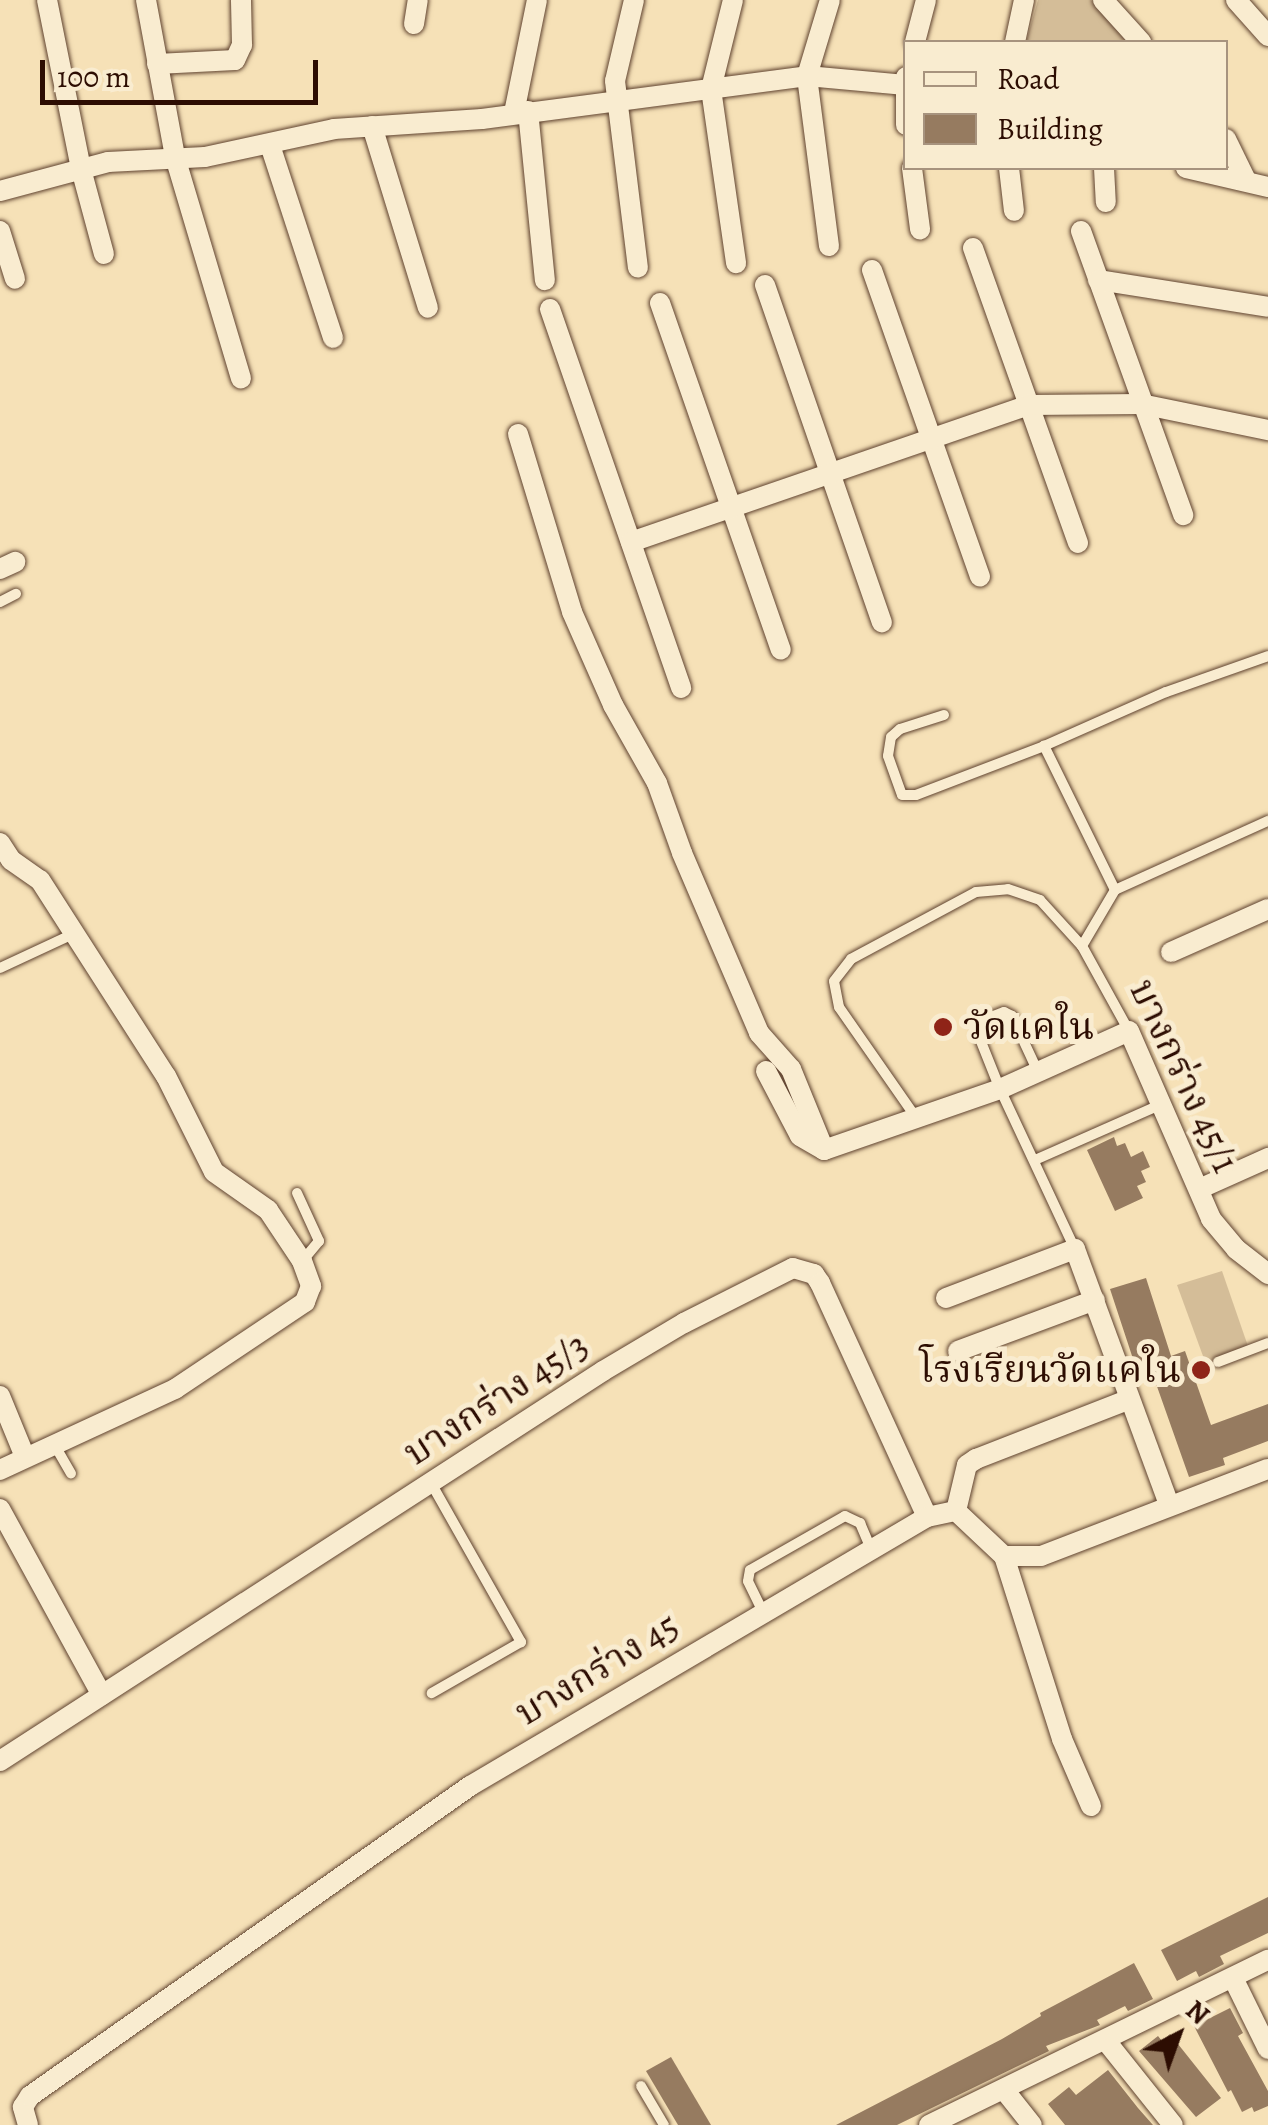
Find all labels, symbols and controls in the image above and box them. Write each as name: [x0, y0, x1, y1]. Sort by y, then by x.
scale bar: [45, 40, 322, 102]
legend: [903, 40, 1228, 170]
text: 100 m: [57, 57, 130, 97]
text: Road: [997, 59, 1059, 99]
text: Building: [997, 109, 1103, 149]
street label: บางกร่าง 45/1: [1119, 972, 1249, 1180]
place label: วัดแคใน: [963, 1004, 1094, 1050]
marker: วัดแคใน: [932, 1016, 954, 1038]
street label: บางกร่าง 45/3: [395, 1323, 597, 1475]
place label: โรงเรียนวัดแคใน: [919, 1347, 1181, 1393]
marker: โรงเรียนวัดแคใน: [1190, 1359, 1212, 1381]
street label: บางกร่าง 45: [507, 1603, 687, 1735]
north arrow: [1128, 1985, 1228, 2085]
text: N: [1178, 1991, 1218, 2033]

